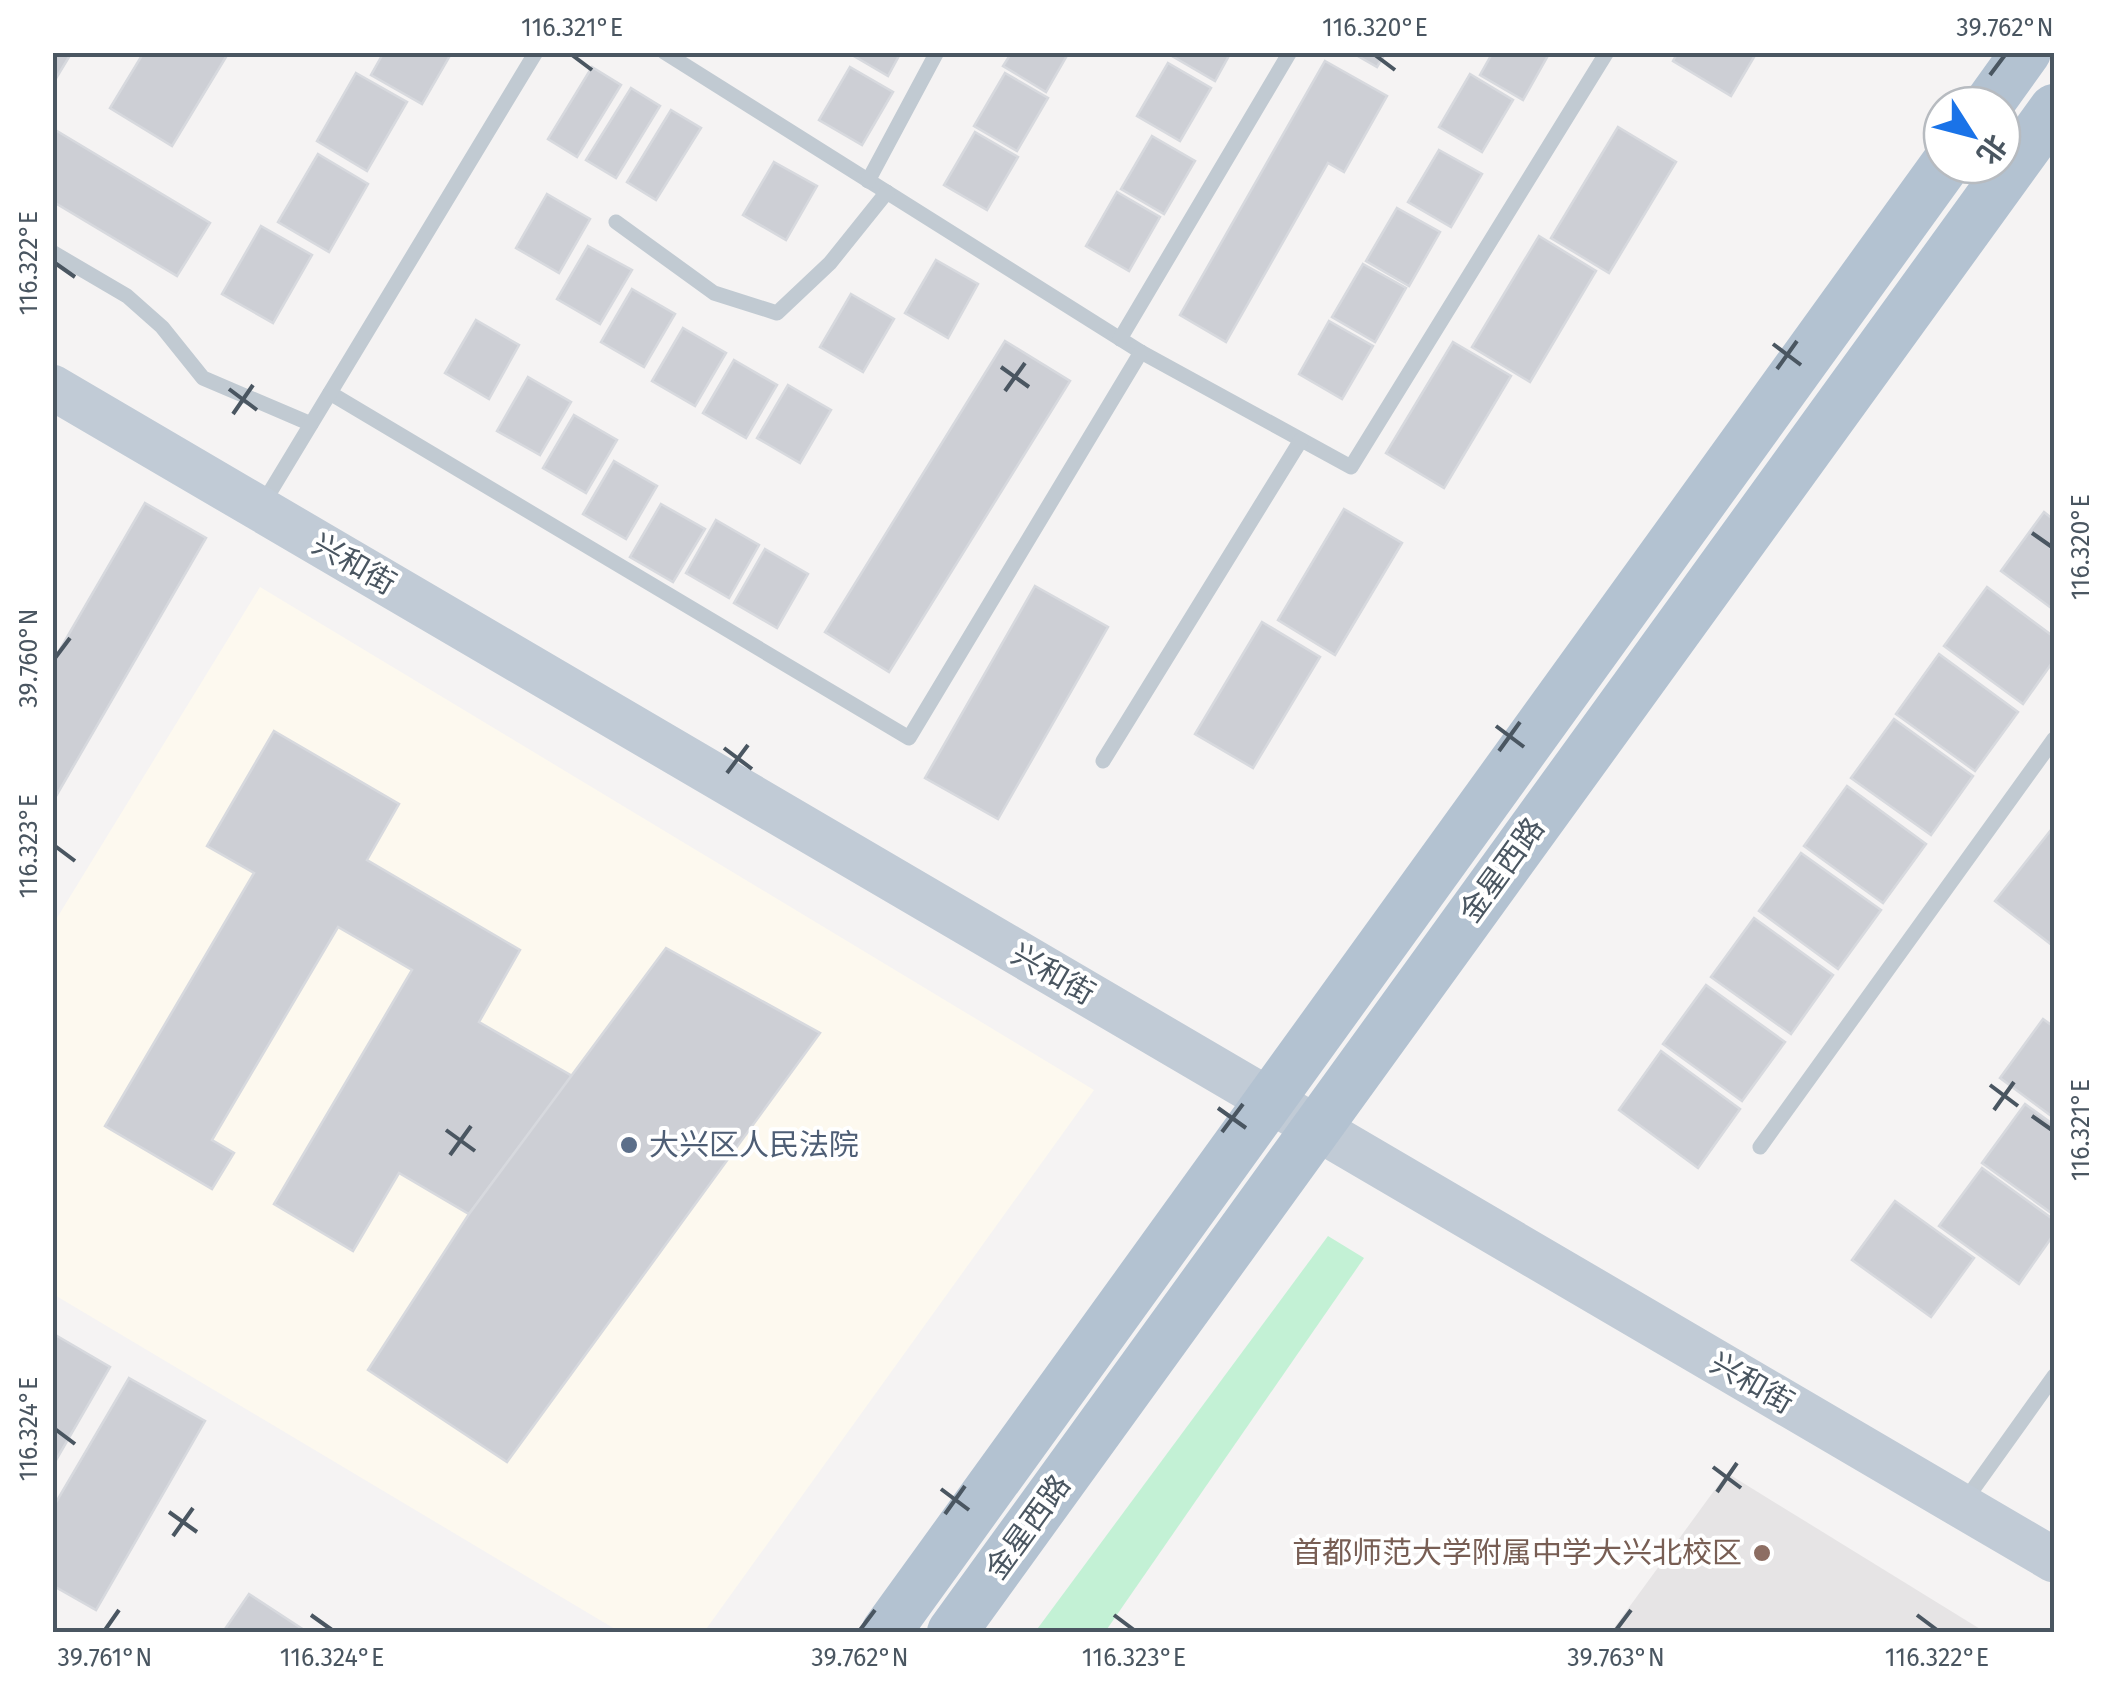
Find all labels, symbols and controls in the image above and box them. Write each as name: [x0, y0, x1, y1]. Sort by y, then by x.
text: 116.321°E: [521, 13, 623, 43]
text: 116.320°E: [1322, 13, 1428, 43]
text: 39.762°N: [1956, 13, 2054, 43]
north arrow: [1922, 85, 2022, 185]
text: 北: [1970, 128, 2013, 170]
text: 116.322°E: [14, 211, 44, 315]
text: 116.320°E: [2066, 494, 2096, 600]
street label: 兴和街: [306, 526, 402, 602]
text: 39.760°N: [14, 608, 44, 708]
text: 116.323°E: [14, 794, 44, 898]
street label: 金星西路: [1452, 811, 1552, 929]
street label: 兴和街: [1005, 936, 1101, 1012]
text: 116.321°E: [2066, 1079, 2096, 1181]
place label: 大兴区人民法院: [649, 1127, 859, 1163]
marker: 大兴区人民法院: [618, 1134, 640, 1156]
street label: 兴和街: [1704, 1345, 1800, 1421]
text: 116.324°E: [14, 1377, 44, 1481]
street label: 金星西路: [978, 1468, 1078, 1586]
place label: 首都师范大学附属中学大兴北校区: [1292, 1535, 1742, 1571]
marker: 首都师范大学附属中学大兴北校区: [1751, 1542, 1773, 1564]
text: 39.761°N: [58, 1643, 152, 1673]
text: 116.324°E: [280, 1643, 384, 1673]
text: 39.762°N: [811, 1643, 909, 1673]
text: 116.323°E: [1082, 1643, 1186, 1673]
text: 39.763°N: [1567, 1643, 1665, 1673]
text: 116.322°E: [1885, 1643, 1989, 1673]

